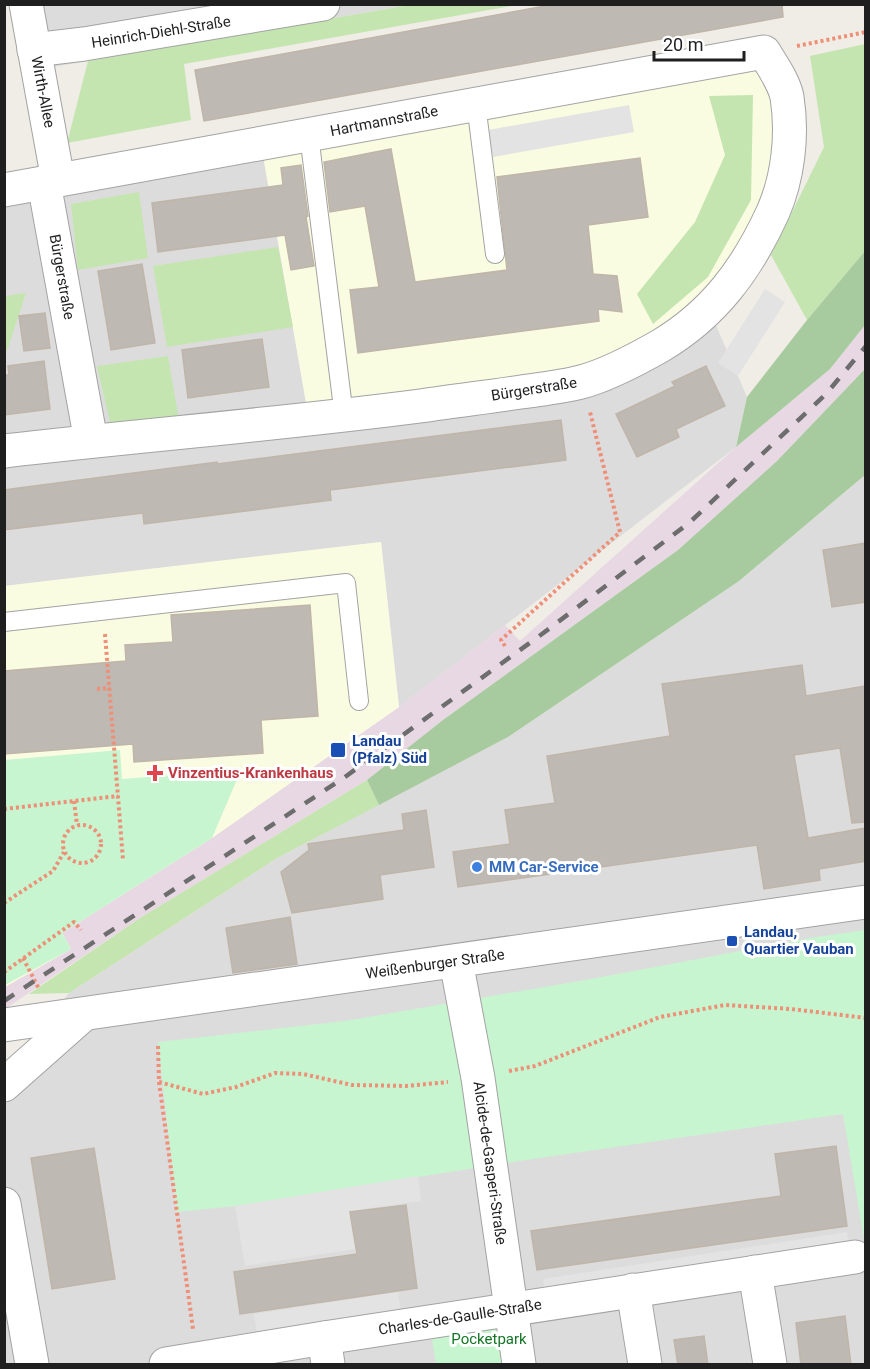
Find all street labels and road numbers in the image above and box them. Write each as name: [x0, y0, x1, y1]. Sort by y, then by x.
street label: Heinrich-Diehl-Straße: [90, 12, 232, 52]
street label: Wirth-Allee: [27, 55, 59, 129]
street label: Hartmannstraße: [329, 102, 440, 140]
street label: Bürgerstraße: [46, 233, 78, 321]
street label: Bürgerstraße: [490, 373, 578, 405]
street label: Weißenburger Straße: [364, 945, 506, 983]
street label: Alcide-de-Gasperi-Straße: [470, 1080, 510, 1246]
street label: Charles-de-Gaulle-Straße: [377, 1295, 543, 1339]

